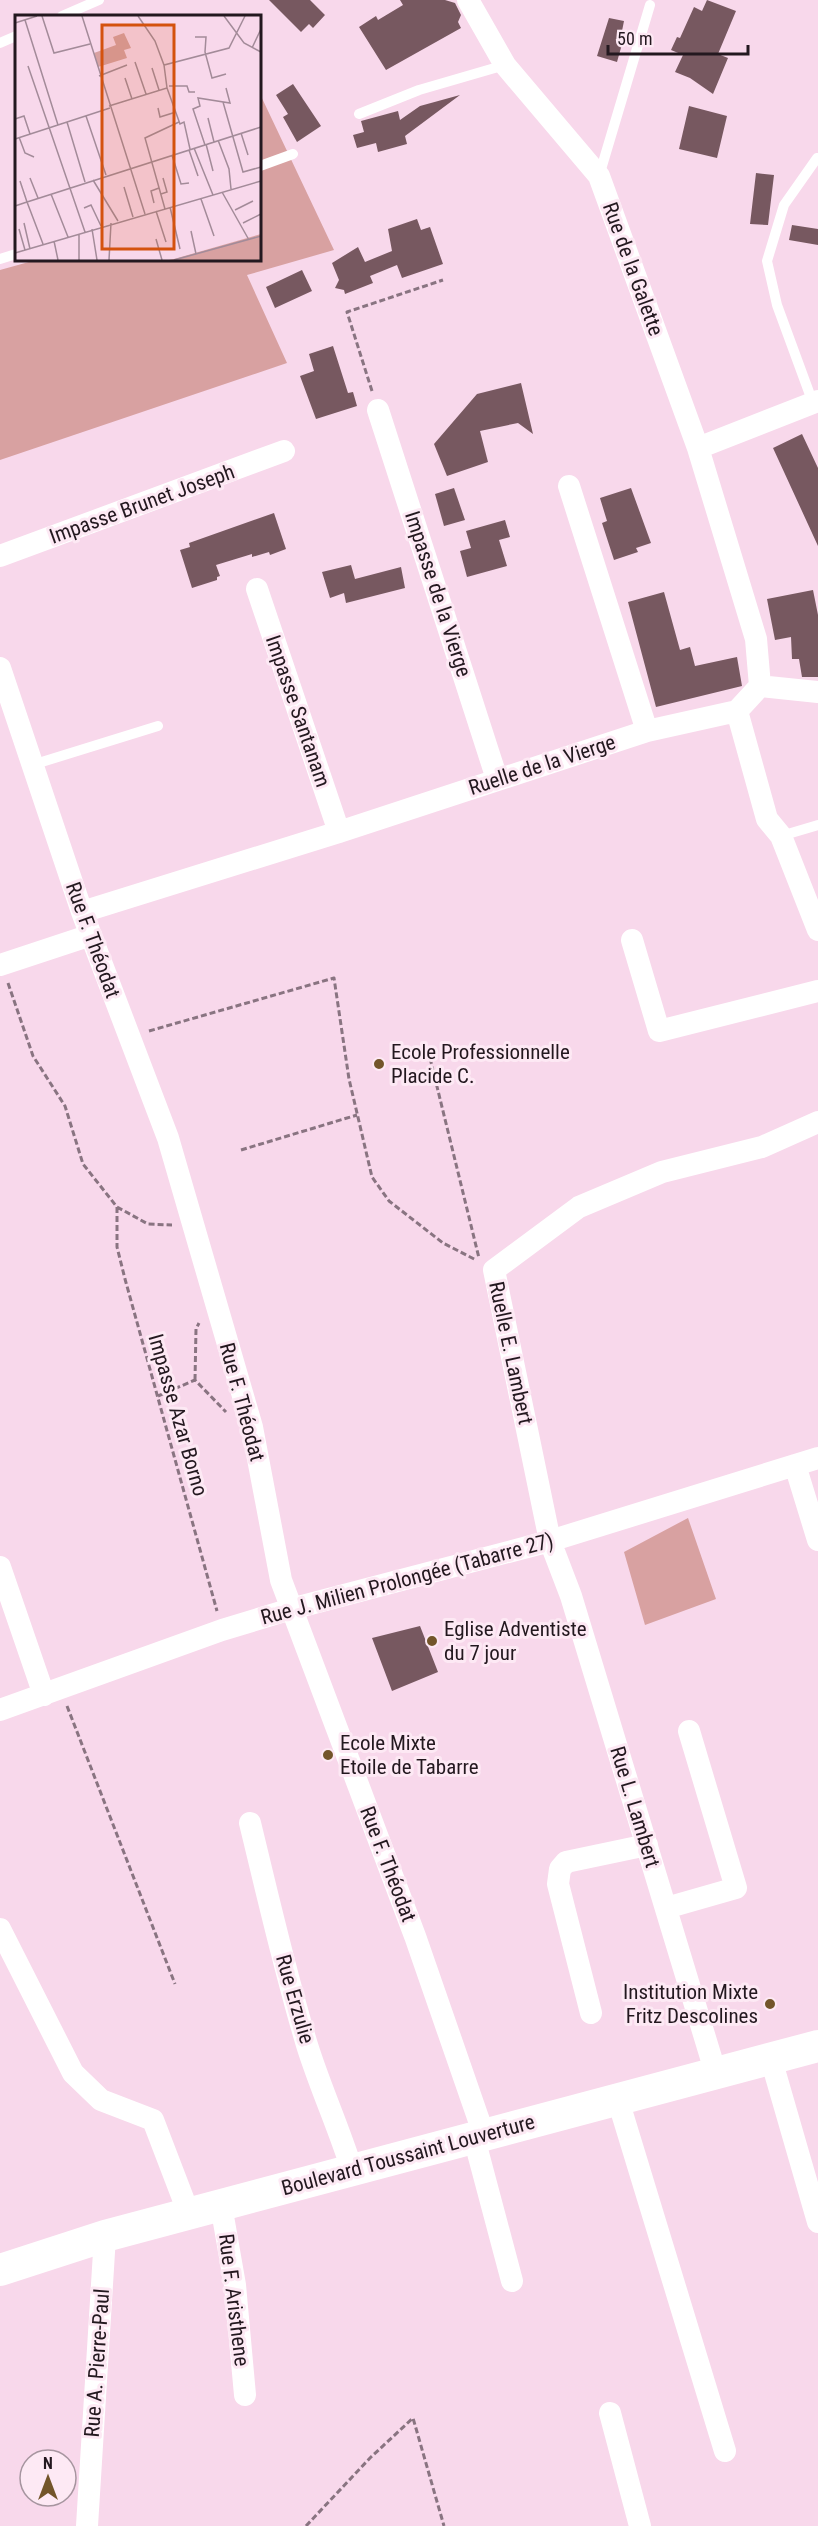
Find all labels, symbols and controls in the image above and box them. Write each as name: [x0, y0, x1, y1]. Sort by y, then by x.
inset map: [15, 15, 261, 261]
scale bar: [608, 18, 748, 56]
text: 50 m: [617, 28, 652, 49]
street label: Rue de la Galette: [598, 199, 668, 339]
street label: Impasse Brunet Joseph: [46, 459, 238, 549]
street label: Impasse de la Vierge: [400, 508, 476, 680]
street label: Impasse Santanam: [261, 632, 335, 790]
street label: Ruelle de la Vierge: [466, 730, 619, 800]
street label: Rue F. Théodat: [61, 879, 125, 1001]
place label: Ecole Professionnelle Placide C.: [391, 1040, 570, 1088]
marker: Ecole Professionnelle Placide C.: [372, 1057, 386, 1071]
street label: Ruelle E. Lambert: [484, 1279, 538, 1427]
street label: Impasse Azar Borno: [143, 1331, 213, 1499]
street label: Rue F. Théodat: [215, 1340, 269, 1464]
street label: Rue J. Milien Prolongée (Tabarre 27): [258, 1528, 556, 1630]
place label: Eglise Adventiste du 7 jour: [444, 1617, 587, 1665]
marker: Eglise Adventiste du 7 jour: [425, 1634, 439, 1648]
place label: Ecole Mixte Etoile de Tabarre: [340, 1731, 479, 1779]
street label: Rue L. Lambert: [605, 1743, 665, 1871]
marker: Ecole Mixte Etoile de Tabarre: [321, 1748, 335, 1762]
street label: Rue F. Théodat: [355, 1803, 421, 1925]
street label: Rue Erzulie: [271, 1952, 319, 2047]
place label: Institution Mixte Fritz Descolines: [623, 1980, 758, 2028]
marker: Institution Mixte Fritz Descolines: [763, 1997, 777, 2011]
street label: Boulevard Toussaint Louverture: [279, 2110, 537, 2200]
street label: Rue F. Aristhene: [214, 2232, 254, 2368]
street label: Rue A. Pierre-Paul: [80, 2288, 114, 2438]
north arrow: [18, 2448, 78, 2508]
text: N: [43, 2454, 53, 2473]

